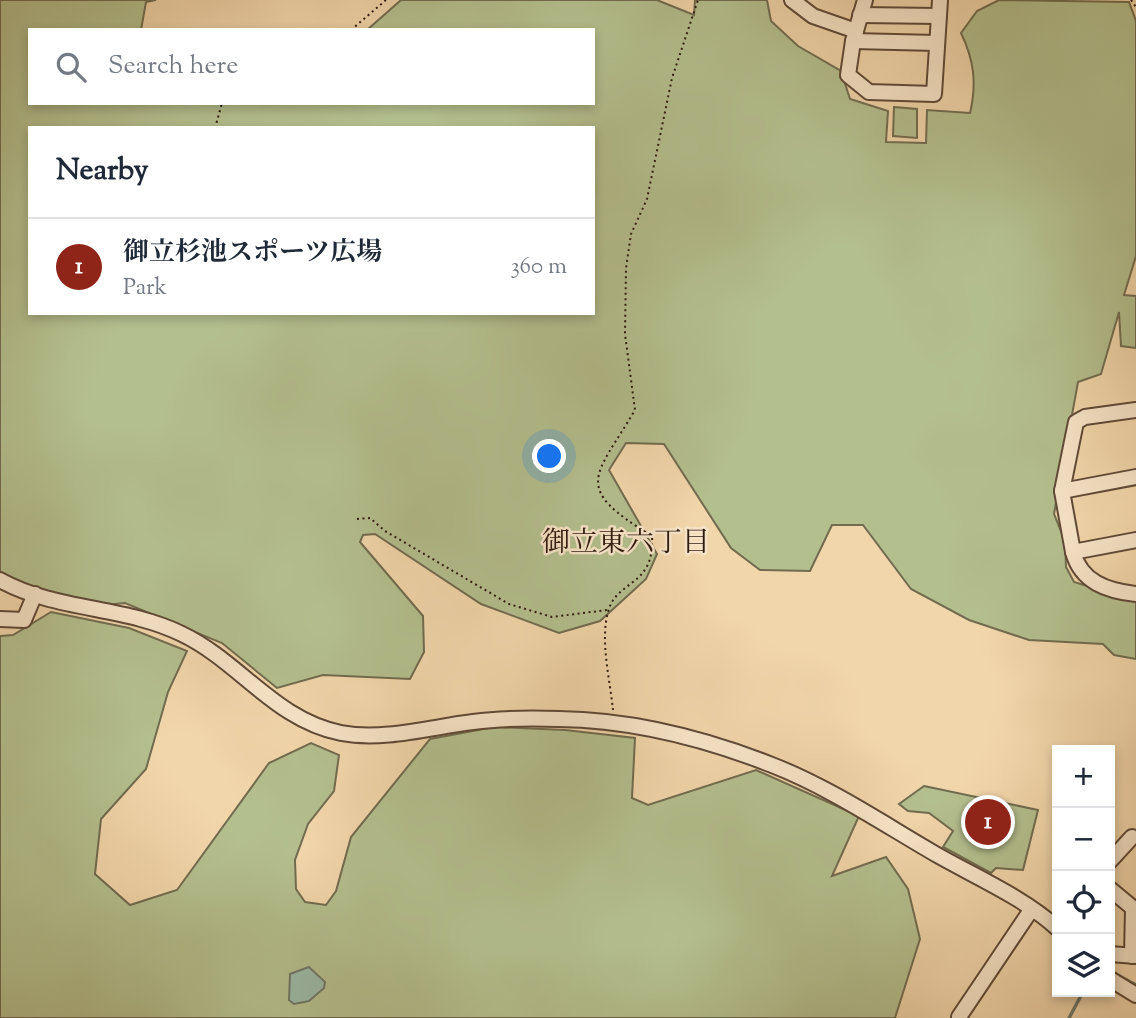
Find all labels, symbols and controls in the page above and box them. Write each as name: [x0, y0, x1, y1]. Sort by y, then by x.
search box: [28, 28, 595, 105]
icon: search: [52, 48, 90, 86]
text: Search here: [108, 48, 238, 85]
text: Nearby: [56, 150, 148, 193]
text: 御立杉池スポーツ広場: [123, 235, 382, 272]
text: 1: [75, 251, 83, 284]
text: 360 m: [510, 251, 567, 284]
text: Park: [123, 272, 167, 305]
your location: [532, 439, 566, 473]
district label: 御立東六丁目: [542, 524, 710, 564]
map controls: [1052, 745, 1115, 997]
button: +: [1052, 745, 1115, 808]
pin: 1: [965, 796, 1011, 848]
button: −: [1052, 808, 1115, 871]
button: locate: [1052, 871, 1115, 934]
button: layers: [1052, 934, 1115, 997]

